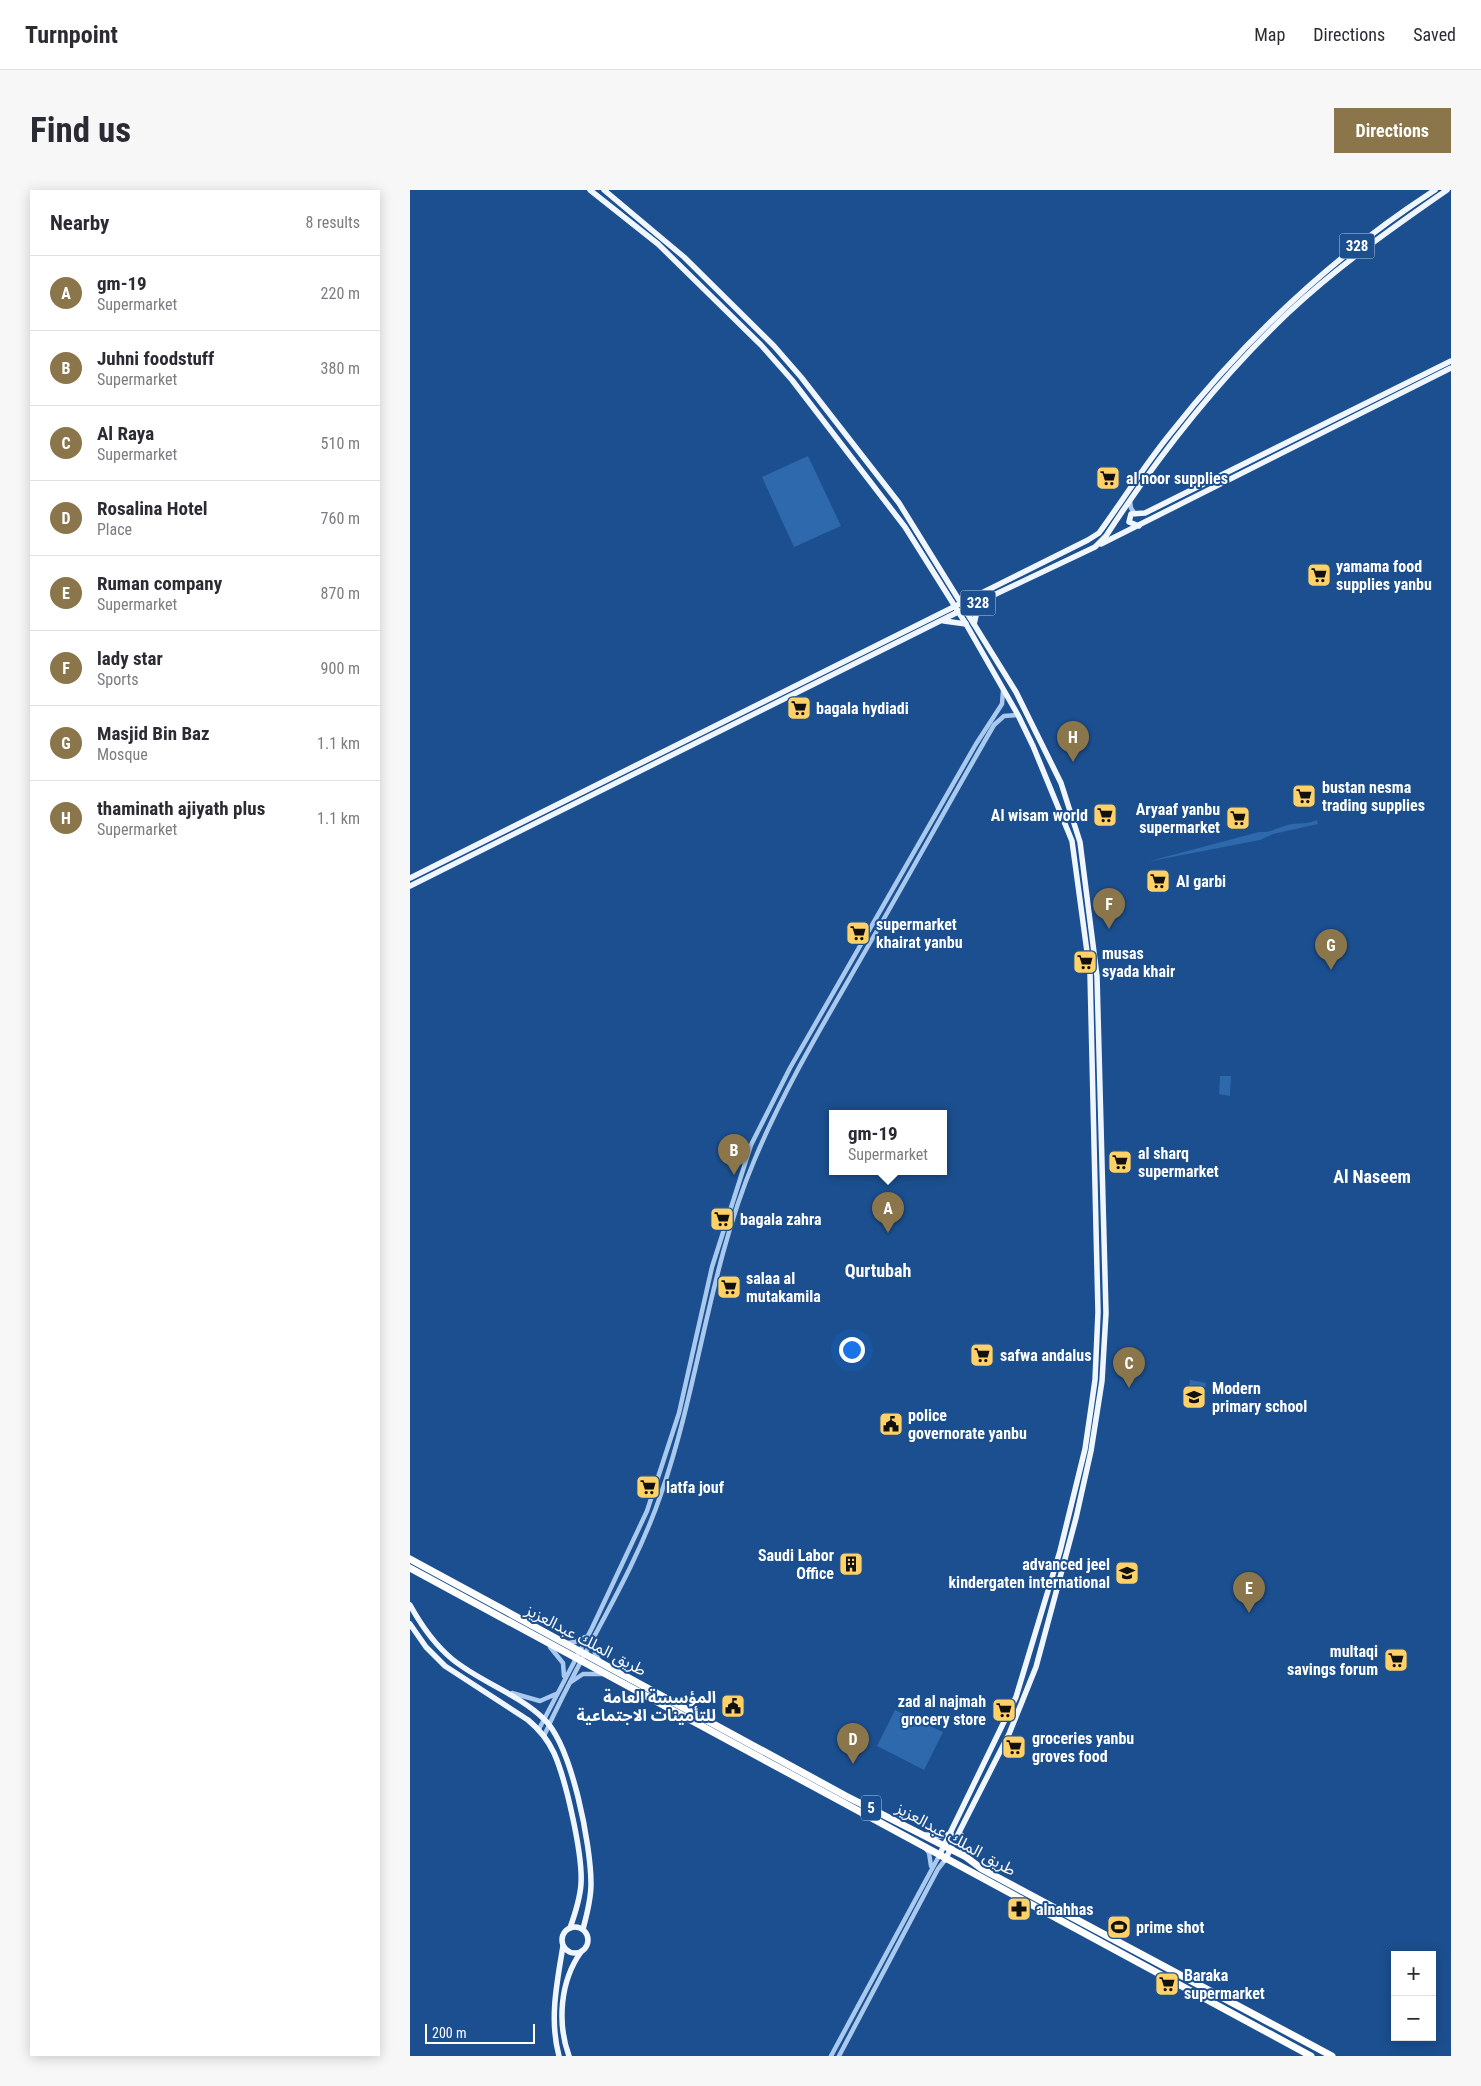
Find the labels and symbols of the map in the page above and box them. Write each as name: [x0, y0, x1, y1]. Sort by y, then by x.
road number: 328: [1340, 234, 1374, 258]
supermarket icon: al noor supplies: [1095, 465, 1121, 491]
place label: al noor supplies: [1126, 469, 1228, 488]
place label: yamama food supplies yanbu: [1336, 557, 1432, 594]
supermarket icon: yamama food supplies yanbu: [1306, 562, 1332, 588]
road number: 328: [960, 590, 996, 616]
supermarket icon: bagala hydiadi: [786, 695, 812, 721]
place label: bagala hydiadi: [816, 699, 909, 718]
pin: H: [1057, 721, 1089, 762]
place label: bustan nesma trading supplies: [1322, 778, 1425, 815]
supermarket icon: bustan nesma trading supplies: [1291, 783, 1317, 809]
place label: Aryaaf yanbu supermarket: [1136, 800, 1220, 837]
supermarket icon: Al wisam world: [1092, 802, 1118, 828]
supermarket icon: Aryaaf yanbu supermarket: [1225, 805, 1251, 831]
place label: Al wisam world: [991, 806, 1088, 825]
supermarket icon: Al garbi: [1145, 868, 1171, 894]
place label: Al garbi: [1176, 872, 1226, 891]
pin: F: [1093, 888, 1125, 929]
place label: supermarket khairat yanbu: [876, 915, 963, 952]
supermarket icon: supermarket khairat yanbu: [845, 920, 871, 946]
pin: G: [1315, 929, 1347, 970]
place label: musas syada khair: [1102, 944, 1175, 981]
supermarket icon: musas syada khair: [1072, 949, 1098, 975]
pin: B: [718, 1134, 750, 1175]
place label: al sharq supermarket: [1138, 1144, 1219, 1181]
supermarket icon: al sharq supermarket: [1107, 1149, 1133, 1175]
district label: Al Naseem: [1333, 1166, 1411, 1187]
pin: A: [872, 1192, 904, 1233]
supermarket icon: bagala zahra: [709, 1206, 735, 1232]
place label: bagala zahra: [740, 1210, 822, 1229]
district label: Qurtubah: [845, 1260, 911, 1281]
place label: salaa al mutakamila: [746, 1269, 821, 1306]
supermarket icon: salaa al mutakamila: [716, 1274, 742, 1300]
your location: [839, 1337, 865, 1363]
supermarket icon: safwa andalus: [969, 1342, 995, 1368]
place label: safwa andalus: [1000, 1346, 1091, 1365]
pin: C: [1113, 1347, 1145, 1388]
place label: Modern primary school: [1212, 1379, 1307, 1416]
school or university icon: Modern primary school: [1181, 1384, 1207, 1410]
place label: police governorate yanbu: [908, 1406, 1027, 1443]
public building icon: police governorate yanbu: [878, 1411, 904, 1437]
supermarket icon: latfa jouf: [635, 1474, 661, 1500]
place label: latfa jouf: [666, 1478, 725, 1497]
place label: Saudi Labor Office: [758, 1546, 834, 1583]
building icon: Saudi Labor Office: [838, 1551, 864, 1577]
place label: advanced jeel kindergaten international: [948, 1555, 1110, 1592]
school or university icon: advanced jeel kindergaten international: [1114, 1560, 1140, 1586]
pin: E: [1233, 1572, 1265, 1613]
street label: طريق الملك عبدالعزيز: [521, 1600, 650, 1681]
place label: multaqi savings forum: [1287, 1642, 1378, 1679]
supermarket icon: multaqi savings forum: [1383, 1647, 1409, 1673]
place label: المؤسسة العامة للتأمينات الاجتماعية: [576, 1688, 716, 1725]
place label: zad al najmah grocery store: [898, 1692, 986, 1729]
public building icon: المؤسسة العامة للتأمينات الاجتماعية: [720, 1693, 746, 1719]
supermarket icon: zad al najmah grocery store: [991, 1697, 1017, 1723]
pin: D: [837, 1723, 869, 1764]
place label: groceries yanbu groves food: [1032, 1729, 1134, 1766]
supermarket icon: groceries yanbu groves food: [1001, 1734, 1027, 1760]
road number: 5: [861, 1796, 881, 1820]
street label: طريق الملك عبدالعزيز: [892, 1798, 1019, 1881]
pharmacy icon: alnahhas: [1006, 1896, 1032, 1922]
place label: alnahhas: [1036, 1900, 1094, 1919]
sports icon: prime shot: [1106, 1914, 1132, 1940]
place label: prime shot: [1136, 1918, 1205, 1937]
place label: Baraka supermarket: [1184, 1966, 1265, 2003]
supermarket icon: Baraka supermarket: [1154, 1971, 1180, 1997]
scale bar: [425, 2021, 535, 2044]

